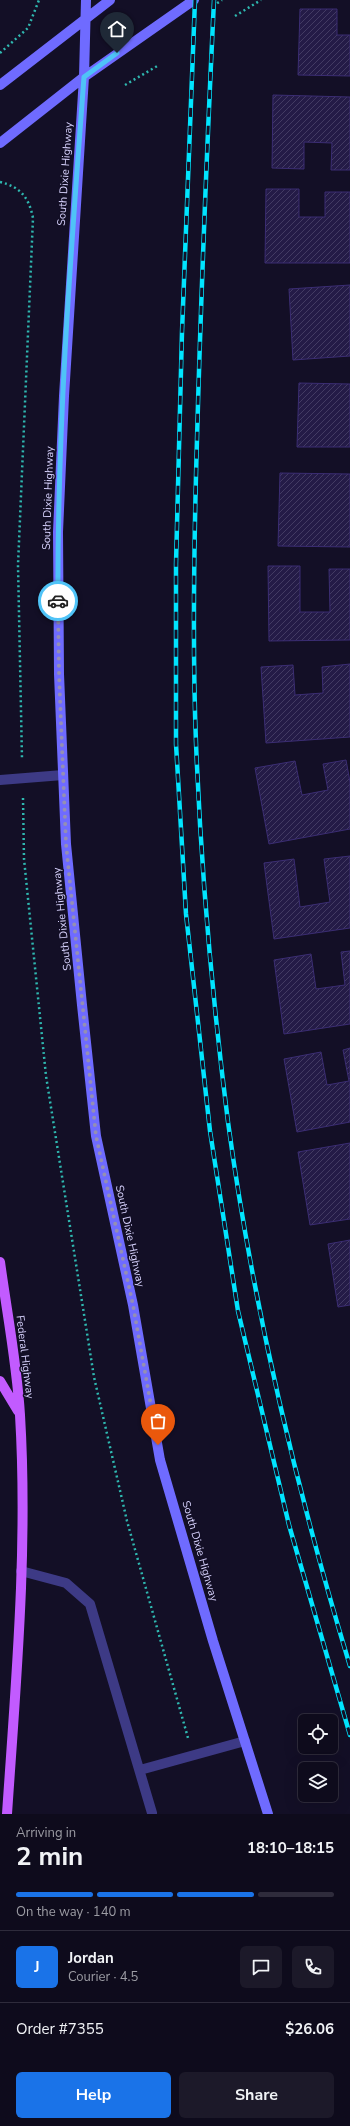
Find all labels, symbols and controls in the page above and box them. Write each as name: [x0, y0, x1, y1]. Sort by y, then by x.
pin: [100, 12, 134, 53]
icon: home: [106, 18, 128, 40]
street label: South Dixie Highway: [54, 121, 76, 226]
street label: South Dixie Highway: [39, 446, 57, 550]
courier: [38, 581, 78, 621]
icon: car: [47, 590, 69, 612]
street label: South Dixie Highway: [49, 866, 75, 971]
street label: South Dixie Highway: [112, 1184, 148, 1289]
street label: Federal Highway: [12, 1314, 38, 1400]
pin: [141, 1404, 175, 1445]
icon: bag: [147, 1410, 169, 1432]
street label: South Dixie Highway: [178, 1499, 222, 1603]
map controls: [298, 1714, 338, 1802]
button: locate: [298, 1714, 338, 1754]
button: layers: [298, 1762, 338, 1802]
text: Arriving in: [16, 1824, 76, 1842]
text: 18:10–18:15: [247, 1838, 334, 1858]
text: 2 min: [16, 1839, 83, 1874]
text: On the way · 140 m: [16, 1903, 131, 1921]
button: chat: [240, 1946, 282, 1988]
button: phone: [292, 1946, 334, 1988]
text: Jordan: [68, 1948, 114, 1968]
text: J: [34, 1957, 40, 1977]
text: Courier · 4.5: [68, 1968, 138, 1986]
text: Order #7355: [16, 2019, 104, 2039]
text: $26.06: [285, 2019, 334, 2039]
button: Help: [16, 2072, 171, 2118]
button: Share: [179, 2072, 334, 2118]

